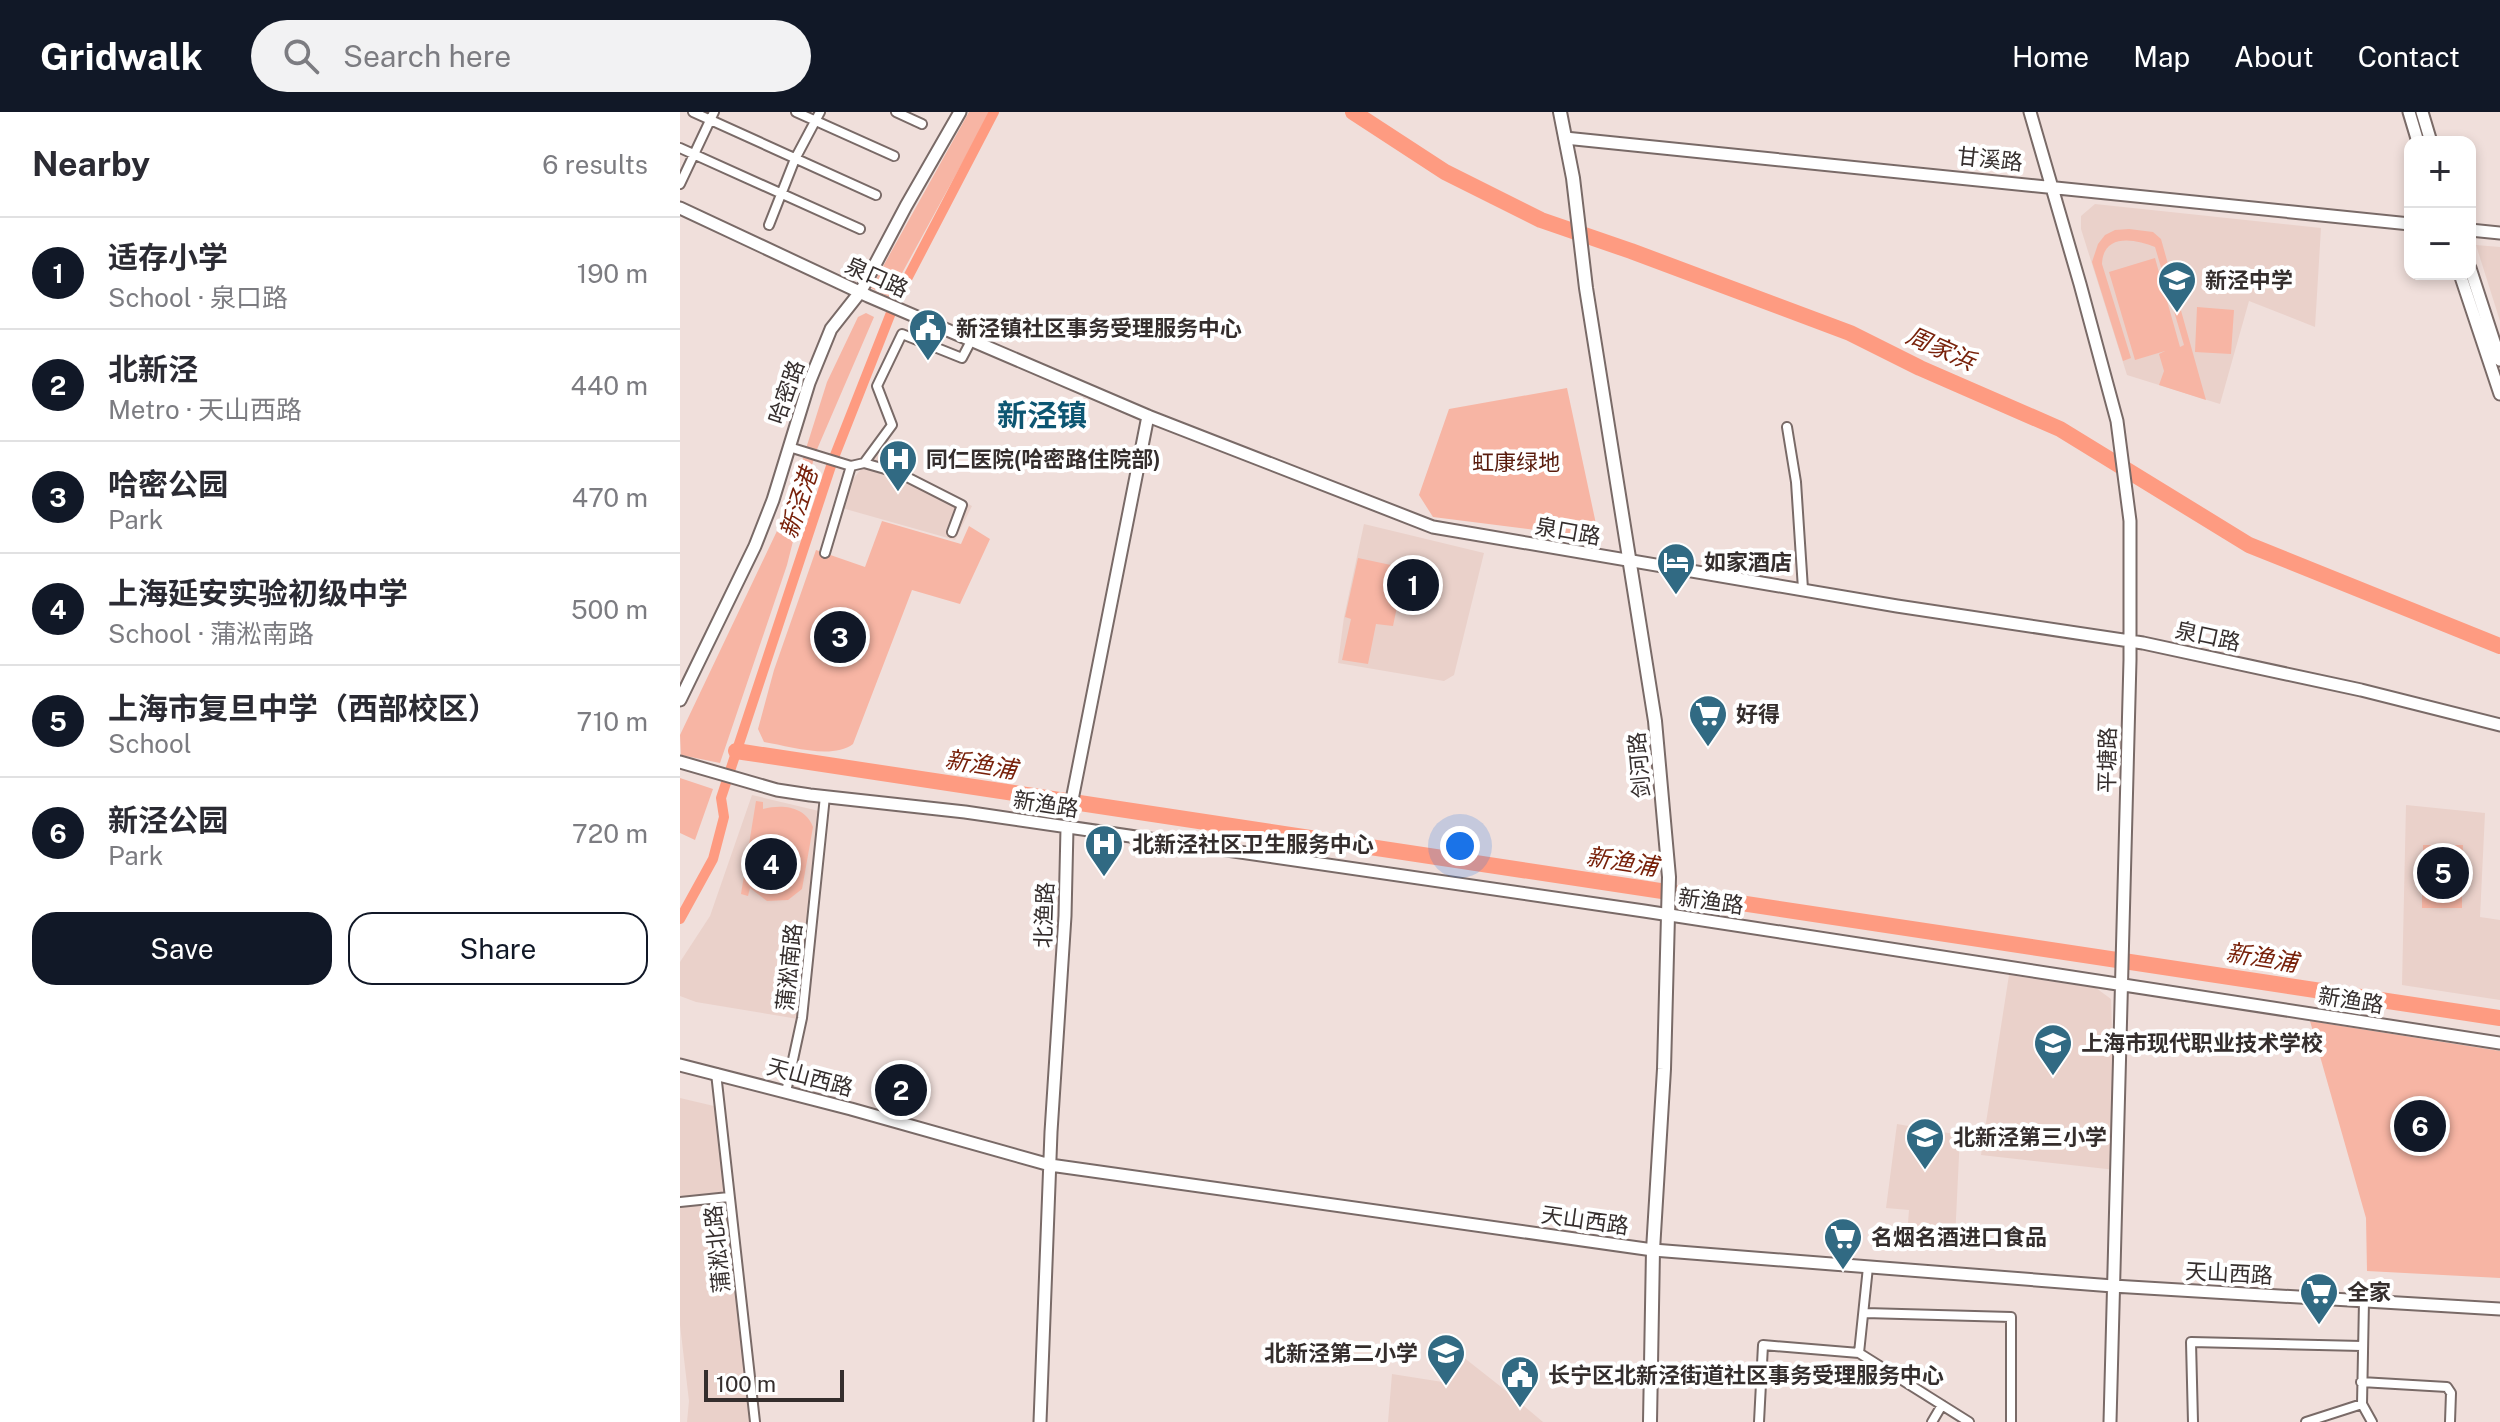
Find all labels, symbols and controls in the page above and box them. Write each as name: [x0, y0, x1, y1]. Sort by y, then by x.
search box: [251, 20, 811, 92]
text: Gridwalk: [40, 34, 203, 79]
icon: search: [279, 34, 323, 78]
text: Search here: [343, 38, 511, 74]
text: Home: [2012, 40, 2089, 73]
text: Map: [2133, 40, 2190, 73]
text: About: [2234, 40, 2314, 73]
text: Contact: [2358, 40, 2460, 73]
map controls: [2404, 136, 2476, 280]
button: +: [2404, 136, 2476, 208]
street label: 甘溪路: [1956, 143, 2024, 175]
text: Nearby: [32, 144, 150, 184]
text: 6 results: [542, 149, 648, 180]
button: −: [2404, 208, 2476, 280]
text: 适存小学: [108, 239, 228, 275]
street label: 泉口路: [842, 252, 912, 302]
text: 1: [52, 258, 64, 289]
text: 190 m: [577, 258, 648, 289]
school or university icon: 新泾中学: [2156, 259, 2198, 314]
place label: 新泾中学: [2205, 267, 2293, 293]
text: School · 泉口路: [108, 282, 288, 313]
public building icon: 新泾镇社区事务受理服务中心: [907, 307, 949, 362]
place label: 新泾镇社区事务受理服务中心: [956, 315, 1242, 341]
water label: 周家浜: [1902, 321, 1981, 376]
text: 北新泾: [108, 351, 198, 387]
street label: 哈密路: [763, 357, 809, 427]
text: 2: [50, 370, 66, 401]
text: 440 m: [571, 370, 648, 401]
text: Metro · 天山西路: [108, 394, 302, 425]
district label: 新泾镇: [997, 397, 1087, 433]
hospital icon: 同仁医院(哈密路住院部): [877, 438, 919, 493]
place label: 同仁医院(哈密路住院部): [926, 446, 1161, 472]
park label: 虹康绿地: [1472, 449, 1560, 475]
water label: 新泾港: [774, 462, 823, 542]
text: 哈密公园: [108, 466, 228, 502]
text: 3: [49, 482, 67, 513]
text: 470 m: [572, 482, 648, 513]
text: Park: [108, 504, 163, 535]
street label: 泉口路: [1533, 512, 1603, 550]
hotel icon: 如家酒店: [1655, 541, 1697, 596]
place label: 如家酒店: [1704, 549, 1792, 575]
pin: 1: [1387, 555, 1439, 615]
text: 上海延安实验初级中学: [108, 575, 408, 611]
text: 4: [49, 594, 67, 625]
text: 500 m: [571, 594, 648, 625]
pin: 3: [814, 607, 866, 667]
street label: 泉口路: [2173, 616, 2243, 656]
text: School · 蒲淞南路: [108, 618, 314, 649]
text: 上海市复旦中学（西部校区）: [108, 690, 498, 726]
supermarket icon: 好得: [1687, 693, 1729, 748]
place label: 好得: [1736, 701, 1780, 727]
text: 5: [49, 706, 67, 737]
text: 710 m: [577, 706, 648, 737]
street label: 平塘路: [2093, 727, 2121, 793]
text: School: [108, 728, 192, 759]
street label: 剑河路: [1623, 731, 1655, 799]
water label: 新渔浦: [943, 745, 1023, 784]
street label: 新渔路: [1011, 786, 1081, 822]
text: 新泾公园: [108, 802, 228, 838]
text: 6: [49, 818, 67, 849]
text: 720 m: [572, 818, 648, 849]
hospital icon: 北新泾社区卫生服务中心: [1083, 823, 1125, 878]
your location: [1440, 826, 1480, 866]
place label: 北新泾社区卫生服务中心: [1132, 831, 1374, 857]
pin: 4: [745, 834, 797, 894]
text: Park: [108, 840, 163, 871]
water label: 新渔浦: [1584, 842, 1664, 881]
pin: 5: [2417, 843, 2469, 903]
street label: 北渔路: [1030, 882, 1058, 948]
street label: 新渔路: [1677, 884, 1745, 918]
button: Save: [32, 912, 332, 985]
button: Share: [348, 912, 648, 985]
street label: 蒲淞南路: [771, 922, 807, 1012]
water label: 新渔浦: [2224, 938, 2304, 977]
street label: 新渔路: [2316, 982, 2386, 1018]
school or university icon: 上海市现代职业技术学校: [2032, 1022, 2074, 1077]
place label: 上海市现代职业技术学校: [2081, 1030, 2323, 1056]
street label: 天山西路: [764, 1053, 856, 1101]
pin: 2: [875, 1060, 927, 1120]
pin: 6: [2394, 1096, 2446, 1156]
school or university icon: 北新泾第三小学: [1904, 1116, 1946, 1171]
place label: 北新泾第三小学: [1953, 1124, 2107, 1150]
street label: 天山西路: [1540, 1201, 1630, 1239]
street label: 蒲淞北路: [699, 1204, 735, 1294]
supermarket icon: 名烟名酒进口食品: [1822, 1216, 1864, 1271]
place label: 名烟名酒进口食品: [1871, 1224, 2047, 1250]
street label: 天山西路: [2184, 1258, 2274, 1288]
supermarket icon: 全家: [2298, 1271, 2340, 1326]
place label: 全家: [2347, 1279, 2391, 1305]
school or university icon: 北新泾第二小学: [1425, 1332, 1467, 1387]
place label: 北新泾第二小学: [1264, 1340, 1418, 1366]
public building icon: 长宁区北新泾街道社区事务受理服务中心: [1499, 1354, 1541, 1409]
place label: 长宁区北新泾街道社区事务受理服务中心: [1548, 1362, 1944, 1388]
scale bar: [704, 1366, 844, 1402]
text: 100 m: [716, 1371, 776, 1397]

